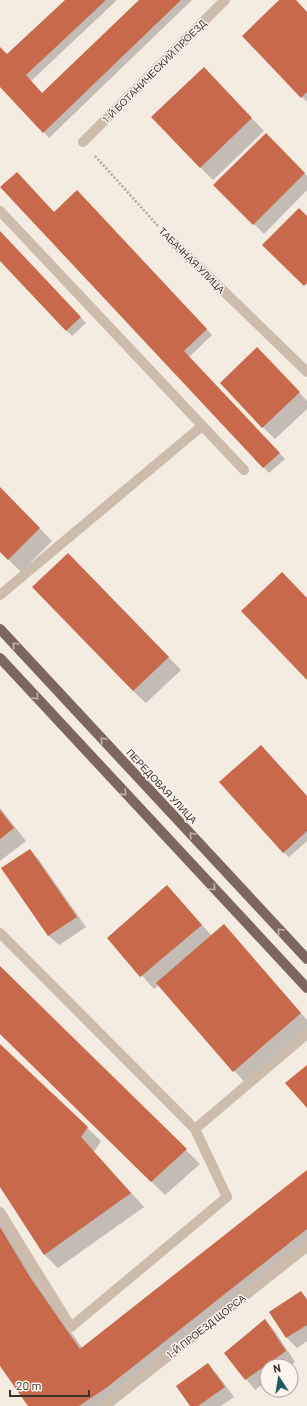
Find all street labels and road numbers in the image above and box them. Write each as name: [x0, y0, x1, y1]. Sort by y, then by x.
street label: 1-Й БОТАНИЧЕСКИЙ ПРОЕЗД: [100, 17, 208, 125]
street label: ТАБАЧНАЯ УЛИЦА: [157, 225, 228, 296]
street label: ПЕРЕДОВАЯ УЛИЦА: [124, 746, 200, 826]
street label: 1-Й ПРОЕЗД ЩОРСА: [164, 1291, 248, 1360]

